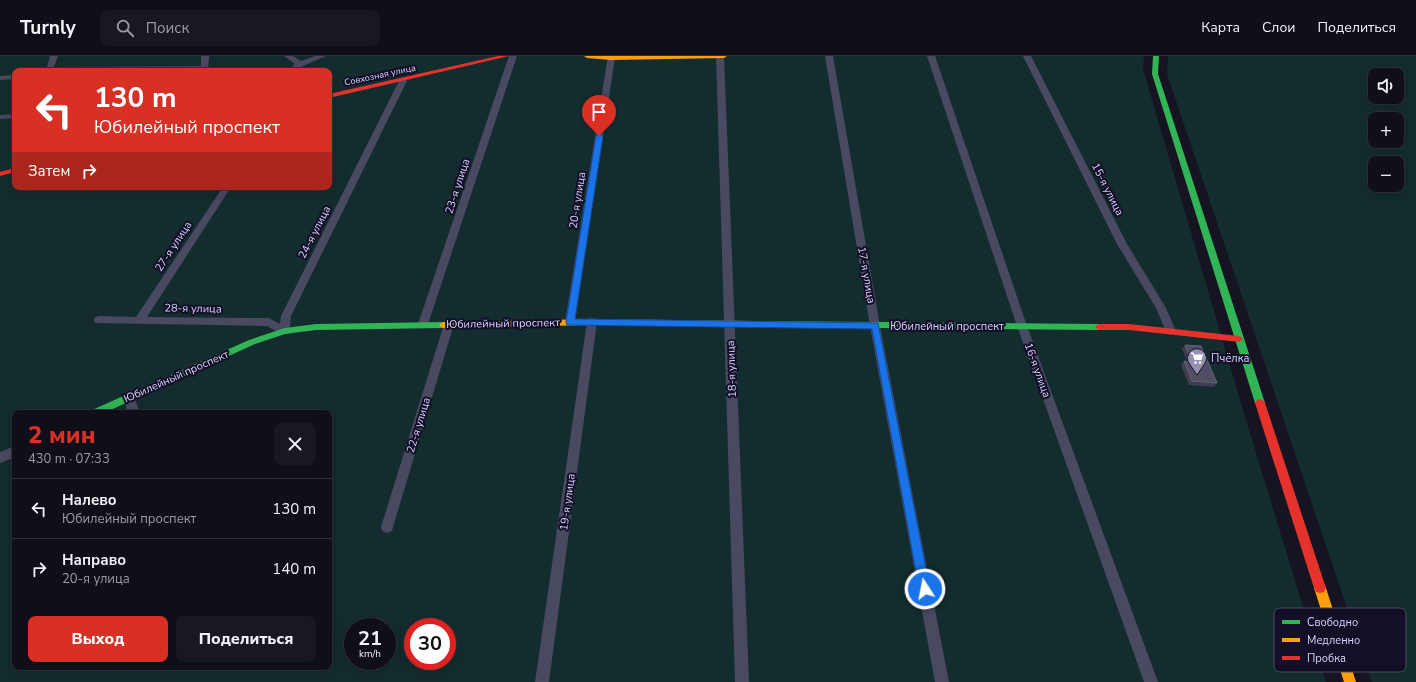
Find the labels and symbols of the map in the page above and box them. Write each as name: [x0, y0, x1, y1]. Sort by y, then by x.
street label: Совхозная улица: [343, 62, 417, 88]
pin: [582, 95, 616, 136]
street label: 23-я улица: [441, 157, 473, 216]
street label: 15-я улица: [1088, 160, 1127, 218]
street label: 20-я улица: [566, 171, 589, 230]
street label: 24-я улица: [295, 203, 334, 261]
street label: 27-я улица: [152, 218, 195, 274]
street label: 17-я улица: [854, 246, 879, 305]
street label: 28-я улица: [164, 301, 222, 316]
street label: Юбилейный проспект: [446, 315, 560, 332]
street label: Юбилейный проспект: [890, 319, 1004, 334]
street label: 18-я улица: [723, 340, 740, 398]
street label: 16-я улица: [1021, 341, 1054, 400]
street label: Юбилейный проспект: [121, 346, 231, 406]
supermarket icon: Пчёлка: [1186, 347, 1208, 375]
place label: Пчёлка: [1211, 351, 1249, 366]
street label: 22-я улица: [403, 395, 434, 455]
street label: 19-я улица: [556, 473, 579, 531]
position arrow: [904, 568, 946, 610]
legend: [1274, 608, 1406, 672]
text: Свободно: [1307, 615, 1358, 630]
speed limit sign: 30: [404, 618, 456, 670]
text: Медленно: [1307, 633, 1360, 648]
text: Пробка: [1307, 651, 1346, 666]

